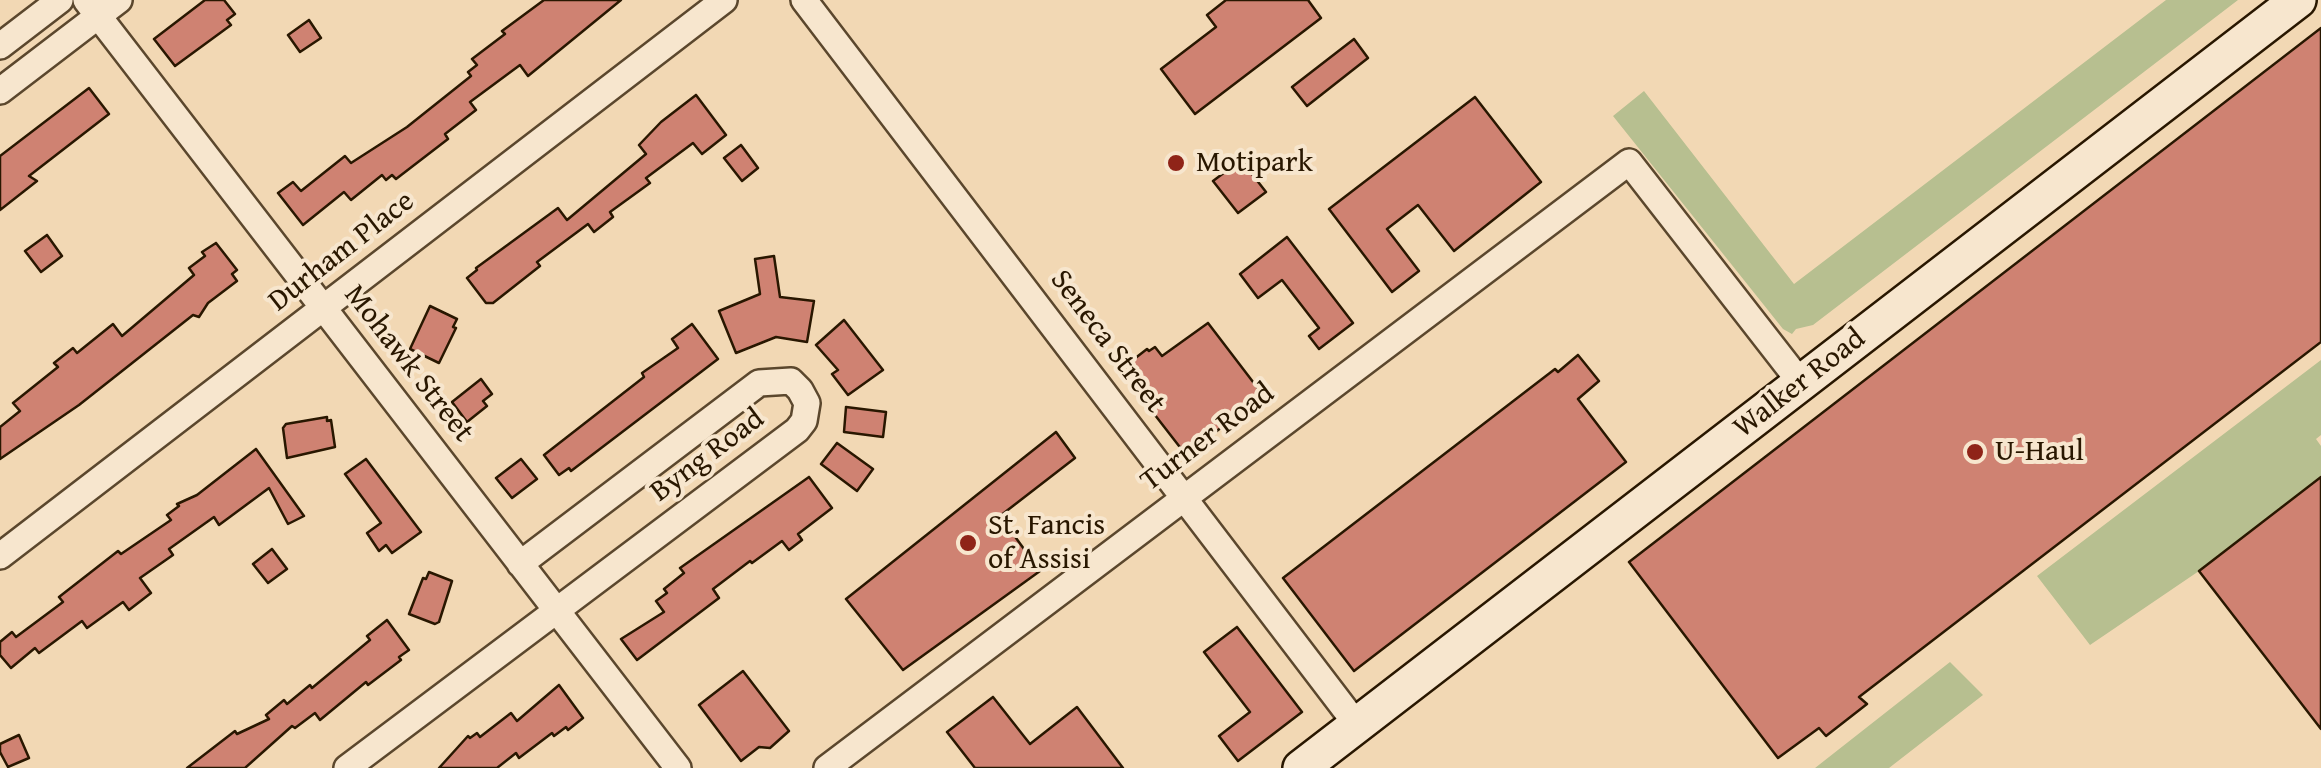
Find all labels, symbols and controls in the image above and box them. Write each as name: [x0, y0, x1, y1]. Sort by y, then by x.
place label: Motipark: [1196, 145, 1313, 181]
marker: Motipark: [1165, 152, 1187, 174]
street label: Durham Place: [262, 184, 422, 320]
street label: Seneca Street: [1042, 263, 1172, 421]
street label: Mohawk Street: [335, 278, 481, 450]
street label: Walker Road: [1727, 321, 1873, 447]
street label: Turner Road: [1134, 376, 1282, 500]
street label: Byng Road: [644, 402, 772, 510]
place label: U-Haul: [1995, 434, 2084, 470]
marker: U-Haul: [1964, 441, 1986, 463]
place label: St. Fancis of Assisi: [988, 508, 1105, 578]
marker: St. Fancis of Assisi: [957, 532, 979, 554]

